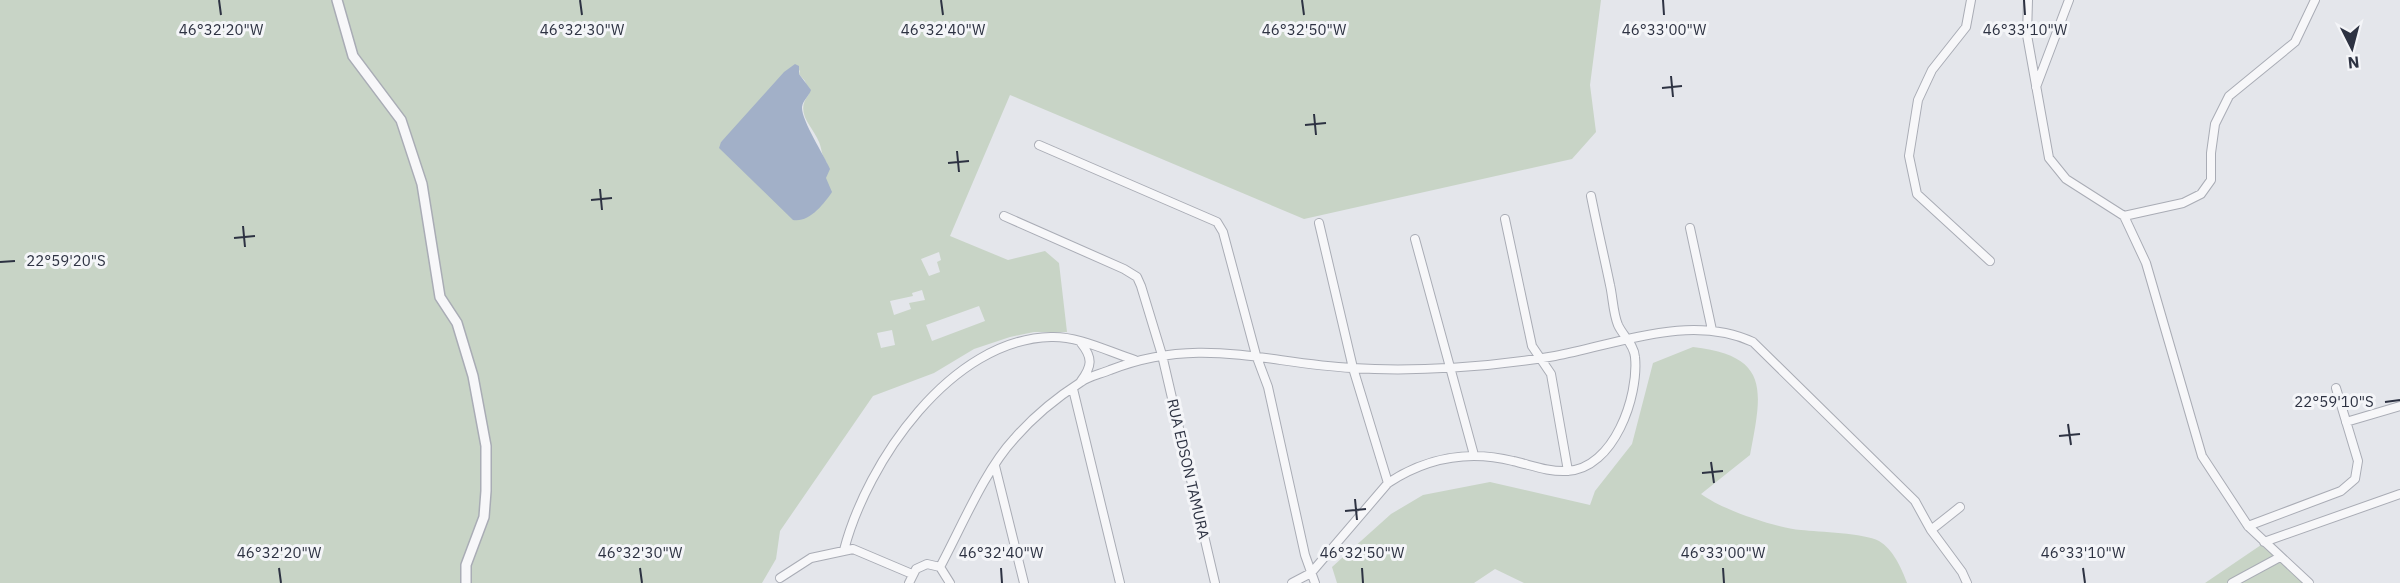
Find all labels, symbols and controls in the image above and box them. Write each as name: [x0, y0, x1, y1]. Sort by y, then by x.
north arrow: [2322, 18, 2382, 78]
text: 46°32'20"W: [179, 20, 264, 39]
text: 46°32'30"W: [540, 20, 625, 39]
text: 46°32'40"W: [901, 20, 986, 39]
text: 46°32'50"W: [1262, 20, 1347, 39]
text: 46°33'00"W: [1622, 20, 1707, 39]
text: 46°33'10"W: [1983, 20, 2068, 39]
text: N: [2347, 52, 2360, 73]
text: 22°59'20"S: [26, 251, 106, 270]
text: 22°59'10"S: [2294, 392, 2374, 411]
street label: RUA EDSON TAMURA: [1163, 397, 1214, 541]
text: 46°32'20"W: [237, 543, 322, 562]
text: 46°32'30"W: [598, 543, 683, 562]
text: 46°32'40"W: [959, 543, 1044, 562]
text: 46°32'50"W: [1320, 543, 1405, 562]
text: 46°33'00"W: [1681, 543, 1766, 562]
text: 46°33'10"W: [2041, 543, 2126, 562]

